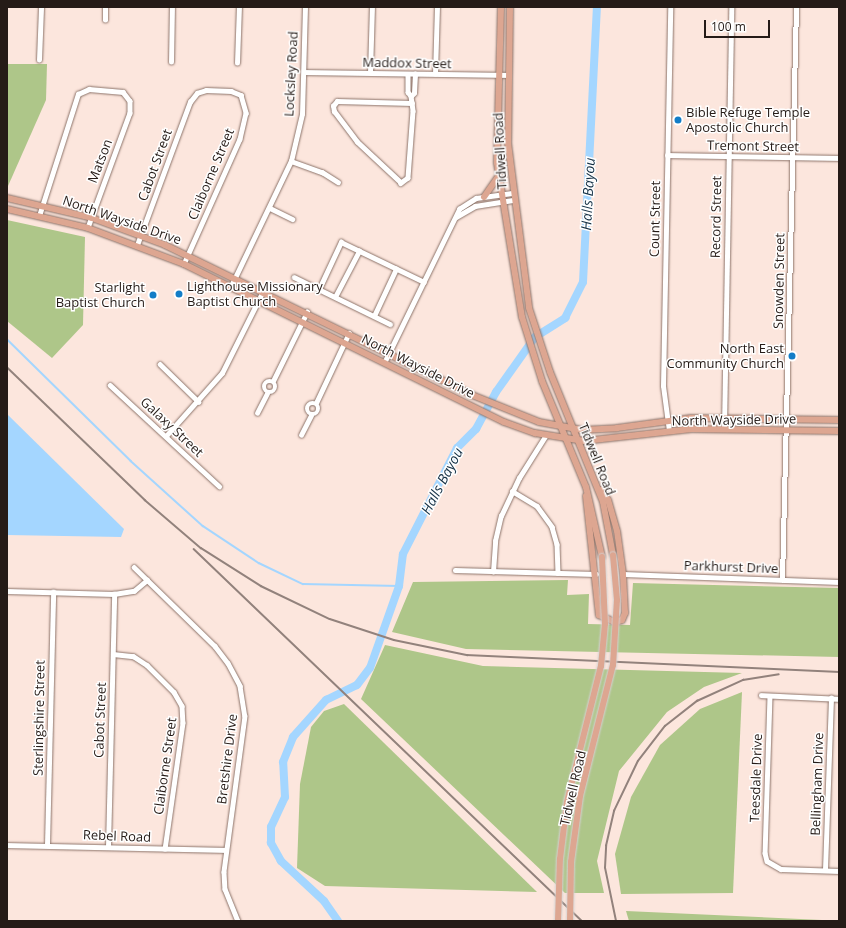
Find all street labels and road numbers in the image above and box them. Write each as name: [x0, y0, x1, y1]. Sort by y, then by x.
street label: Locksley Road: [281, 31, 301, 117]
street label: Maddox Street: [362, 54, 452, 72]
street label: Tidwell Road: [490, 112, 510, 190]
street label: Claiborne Street: [185, 126, 237, 222]
street label: Cabot Street: [135, 127, 175, 203]
street label: Matson: [85, 137, 115, 185]
street label: Tremont Street: [707, 137, 799, 155]
street label: Record Street: [707, 176, 725, 258]
street label: Count Street: [647, 181, 663, 257]
street label: North Wayside Drive: [61, 192, 183, 248]
street label: Snowden Street: [770, 233, 788, 329]
street label: North Wayside Drive: [359, 331, 477, 401]
street label: Galaxy Street: [137, 394, 207, 460]
street label: North Wayside Drive: [672, 411, 796, 429]
street label: Tidwell Road: [575, 421, 619, 497]
street label: Parkhurst Drive: [684, 558, 778, 576]
street label: Sterlingshire Street: [30, 660, 48, 776]
street label: Cabot Street: [91, 682, 109, 758]
street label: Bretshire Drive: [214, 713, 240, 805]
street label: Claiborne Street: [150, 716, 180, 816]
street label: Bellingham Drive: [807, 732, 827, 836]
street label: Teesdale Drive: [747, 733, 765, 823]
street label: Tidwell Road: [557, 749, 589, 827]
street label: Rebel Road: [83, 827, 151, 845]

